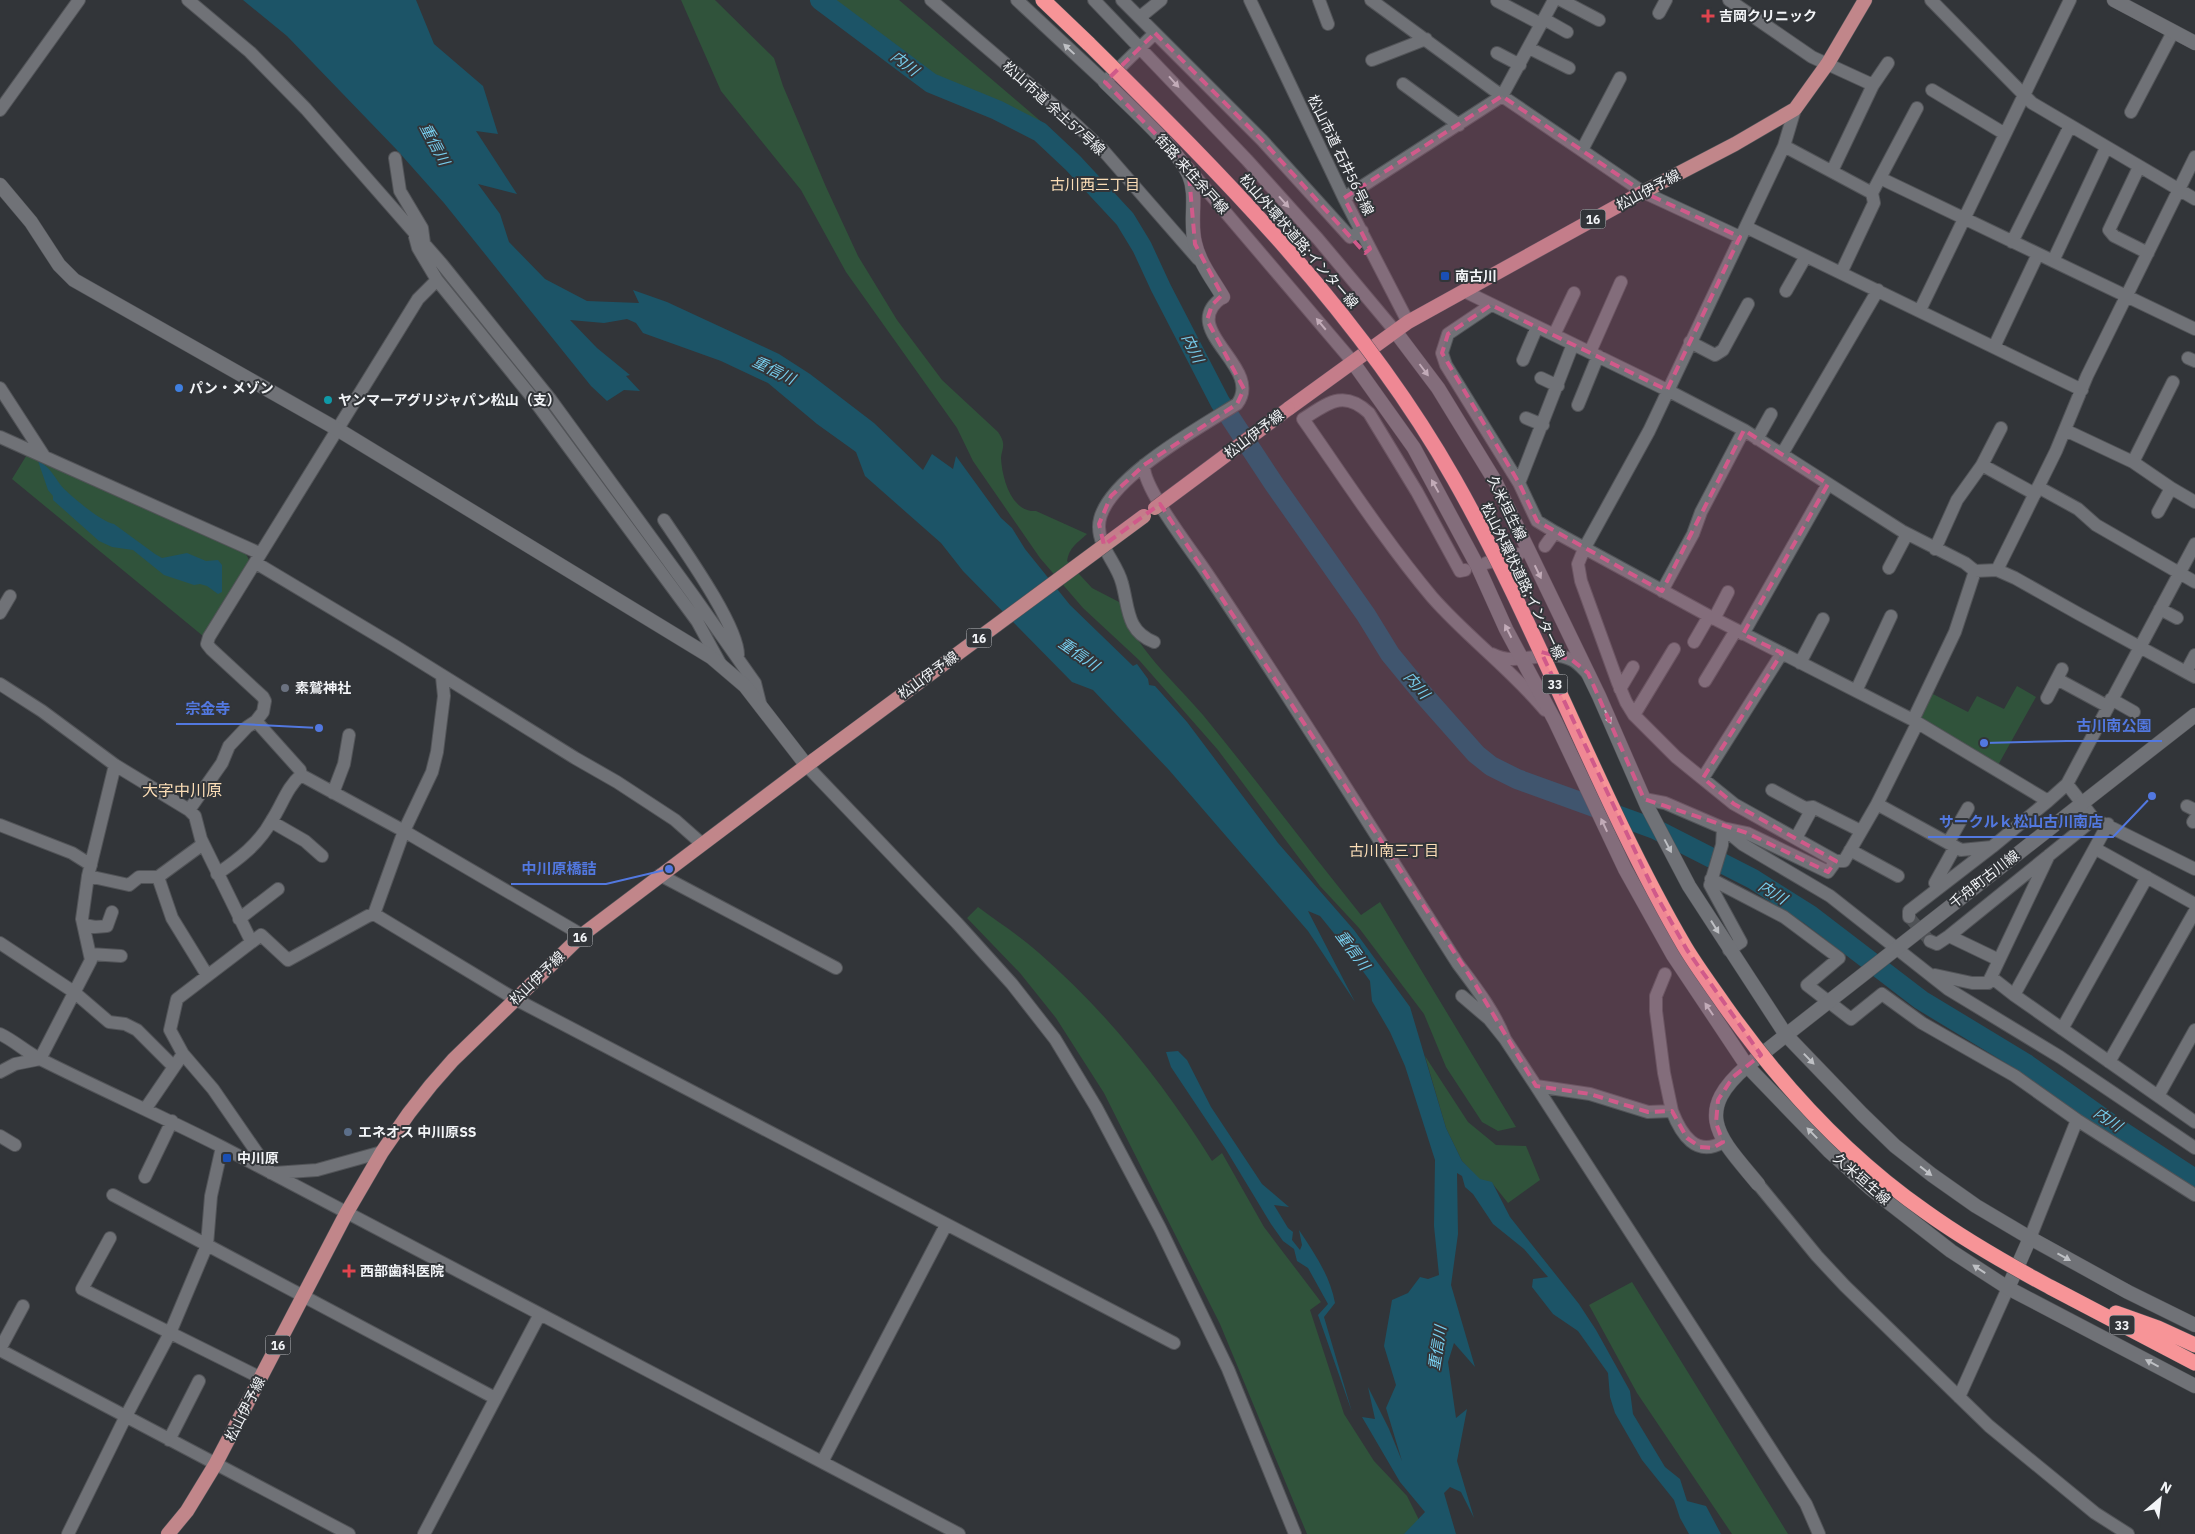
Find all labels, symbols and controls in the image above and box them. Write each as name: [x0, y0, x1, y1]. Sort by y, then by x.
place label: 吉岡クリニック: [1719, 7, 1817, 25]
marker: 吉岡クリニック: [1701, 9, 1715, 23]
one-way arrow: [1063, 43, 1075, 55]
water label: 内川: [887, 46, 924, 81]
street label: 松山市道 余土57号線: [999, 57, 1109, 159]
one-way arrow: [1168, 76, 1179, 89]
street label: 松山市道 石井56号線: [1304, 92, 1378, 218]
water label: 重信川: [416, 120, 455, 170]
street label: 街路 来住余戸線: [1151, 130, 1233, 218]
street label: 松山伊予線: [1613, 166, 1683, 214]
street label: 松山外環状道路;インター線: [1236, 170, 1362, 312]
district label: 古川西三丁目: [1050, 175, 1140, 194]
one-way arrow: [1278, 195, 1290, 207]
road number: 16: [1580, 210, 1606, 228]
place label: 南古川: [1455, 267, 1497, 285]
marker: 南古川: [1439, 270, 1451, 282]
one-way arrow: [1316, 317, 1327, 330]
water label: 内川: [1178, 330, 1209, 367]
water label: 重信川: [750, 352, 800, 389]
one-way arrow: [1419, 363, 1429, 377]
place label: パン・メゾン: [189, 379, 274, 397]
marker: パン・メゾン: [173, 382, 185, 394]
place label: ヤンマーアグリジャパン松山（支）: [338, 391, 561, 409]
marker: ヤンマーアグリジャパン松山（支）: [322, 394, 334, 406]
street label: 松山伊予線: [1221, 406, 1287, 462]
street label: 久米垣生線: [1484, 473, 1530, 543]
one-way arrow: [1431, 479, 1440, 493]
street label: 松山外環状道路;インター線: [1477, 500, 1569, 662]
one-way arrow: [1534, 565, 1542, 579]
one-way arrow: [1504, 624, 1512, 639]
road number: 16: [966, 628, 992, 648]
water label: 重信川: [1055, 633, 1105, 676]
street label: 松山伊予線: [894, 647, 962, 703]
water label: 内川: [1400, 667, 1435, 704]
road number: 33: [1542, 674, 1568, 694]
place label: 素鷲神社: [295, 679, 351, 697]
marker: 素鷲神社: [279, 682, 291, 694]
callout: 宗金寺: [176, 694, 241, 724]
text: 宗金寺: [185, 699, 231, 718]
one-way arrow: [1605, 710, 1613, 724]
callout: 古川南公園: [2067, 711, 2162, 741]
text: 古川南公園: [2076, 716, 2152, 735]
district label: 大字中川原: [142, 780, 222, 800]
callout: サークルｋ松山古川南店: [1928, 807, 2113, 837]
text: サークルｋ松山古川南店: [1939, 812, 2103, 831]
one-way arrow: [1600, 818, 1608, 832]
one-way arrow: [1664, 839, 1672, 853]
district label: 古川南三丁目: [1349, 841, 1439, 860]
street label: 千舟町古川線: [1945, 846, 2023, 912]
callout: 中川原橋詰: [511, 854, 606, 884]
text: 中川原橋詰: [521, 859, 597, 878]
water label: 内川: [1755, 876, 1792, 909]
one-way arrow: [1710, 921, 1719, 934]
water label: 重信川: [1332, 926, 1375, 975]
road number: 16: [568, 928, 592, 946]
street label: 松山伊予線: [506, 947, 568, 1009]
one-way arrow: [1704, 1002, 1714, 1015]
one-way arrow: [1803, 1053, 1815, 1065]
water label: 内川: [2090, 1103, 2127, 1136]
place label: エネオス 中川原SS: [358, 1123, 477, 1141]
marker: エネオス 中川原SS: [342, 1126, 354, 1138]
one-way arrow: [1806, 1128, 1818, 1140]
place label: 中川原: [237, 1149, 279, 1167]
street label: 久米垣生線: [1830, 1149, 1894, 1209]
marker: 中川原: [221, 1152, 233, 1164]
one-way arrow: [1920, 1166, 1933, 1176]
one-way arrow: [2058, 1252, 2071, 1261]
place label: 西部歯科医院: [360, 1262, 444, 1280]
marker: 西部歯科医院: [342, 1264, 356, 1278]
one-way arrow: [1972, 1264, 1985, 1274]
road number: 33: [2110, 1316, 2134, 1334]
water label: 重信川: [1424, 1322, 1450, 1372]
road number: 16: [266, 1336, 290, 1354]
one-way arrow: [2145, 1359, 2159, 1367]
street label: 松山伊予線: [221, 1374, 269, 1444]
north arrow: [2135, 1474, 2185, 1524]
text: N: [2157, 1477, 2175, 1498]

